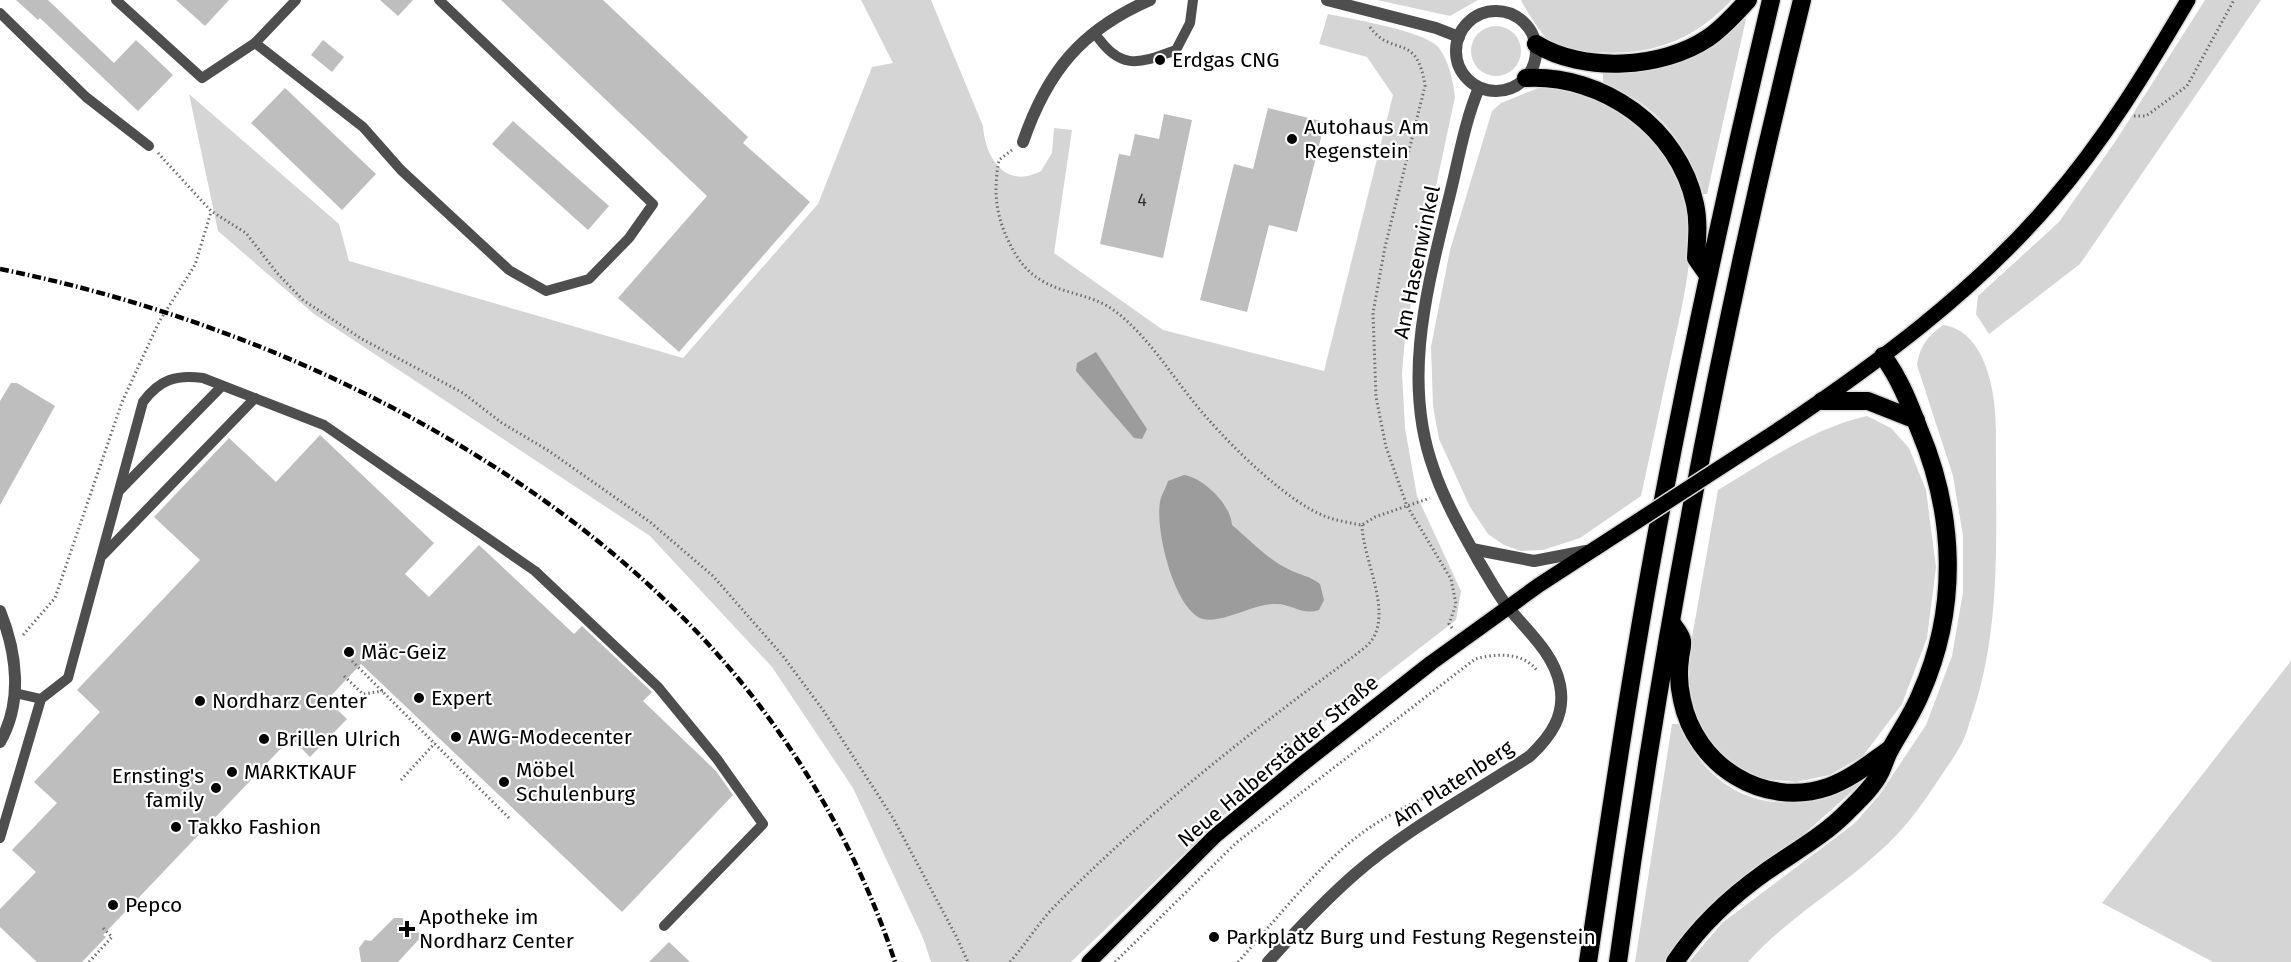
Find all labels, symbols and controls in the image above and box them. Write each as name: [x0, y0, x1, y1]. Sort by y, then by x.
place label: Erdgas CNG: [1172, 47, 1280, 73]
marker: Erdgas CNG: [1153, 53, 1167, 67]
place label: Autohaus Am Regenstein: [1304, 114, 1429, 164]
marker: Autohaus Am Regenstein: [1285, 132, 1299, 146]
street label: Am Hasenwinkel: [1388, 183, 1446, 341]
house number: 4: [1137, 189, 1147, 211]
place label: Mäc-Geiz: [361, 639, 446, 665]
marker: Mäc-Geiz: [342, 645, 356, 659]
street label: Neue Halberstädter Straße: [1172, 670, 1384, 852]
place label: Expert: [431, 685, 492, 711]
place label: Nordharz Center: [212, 688, 367, 714]
marker: Expert: [412, 691, 426, 705]
marker: Nordharz Center: [193, 694, 207, 708]
place label: AWG-Modecenter: [468, 724, 632, 750]
place label: Brillen Ulrich: [276, 726, 401, 752]
marker: AWG-Modecenter: [449, 730, 463, 744]
marker: Brillen Ulrich: [257, 732, 271, 746]
street label: Am Platenberg: [1388, 734, 1518, 832]
place label: Möbel Schulenburg: [516, 757, 635, 807]
place label: MARKTKAUF: [244, 759, 357, 785]
place label: Ernsting's family: [112, 763, 205, 813]
marker: MARKTKAUF: [225, 765, 239, 779]
marker: Möbel Schulenburg: [497, 775, 511, 789]
marker: Ernsting's family: [209, 781, 223, 795]
place label: Takko Fashion: [188, 814, 321, 840]
marker: Takko Fashion: [169, 820, 183, 834]
place label: Pepco: [125, 892, 182, 918]
marker: Pepco: [106, 898, 120, 912]
place label: Apotheke im Nordharz Center: [419, 904, 574, 954]
marker: Apotheke im Nordharz Center: [400, 922, 414, 936]
place label: Parkplatz Burg und Festung Regenstein: [1226, 924, 1596, 950]
marker: Parkplatz Burg und Festung Regenstein: [1207, 930, 1221, 944]

